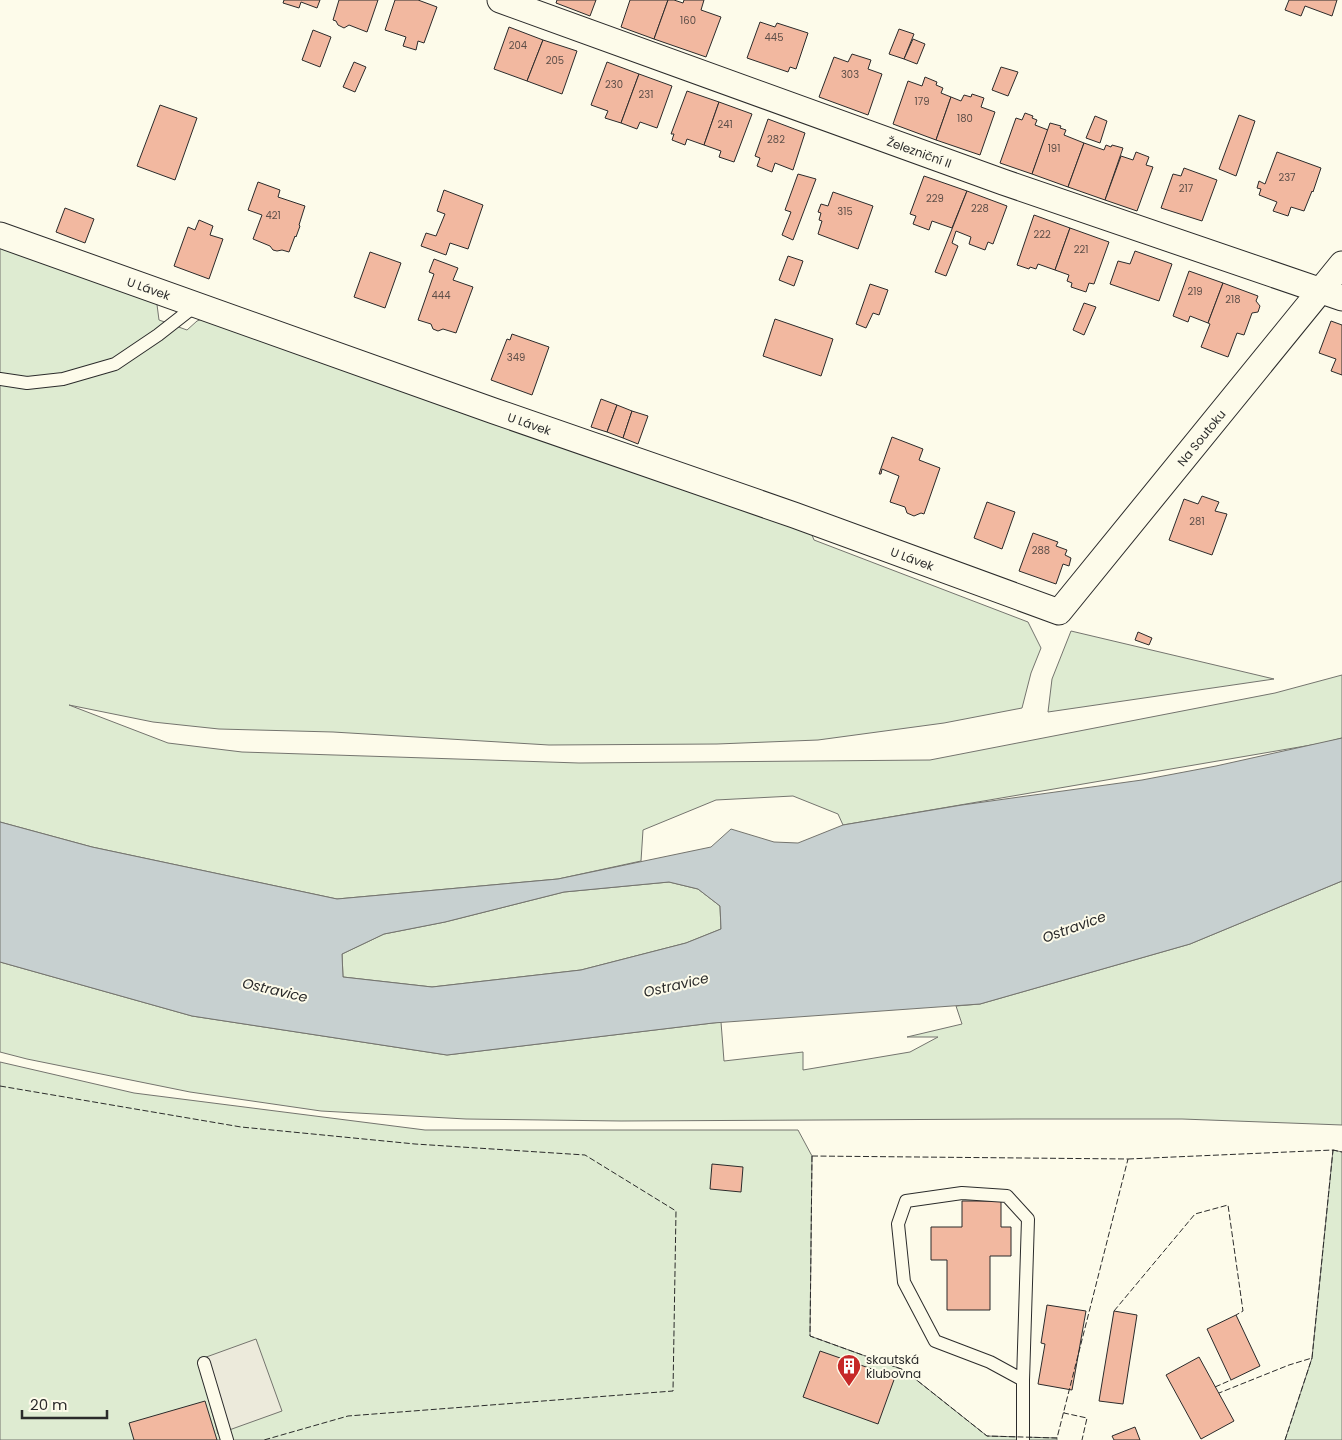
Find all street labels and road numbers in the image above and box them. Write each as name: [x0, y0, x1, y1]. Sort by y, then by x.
street label: Železniční II: [885, 132, 954, 171]
street label: U Lávek: [125, 272, 174, 304]
street label: Na Soutoku: [1173, 406, 1229, 469]
street label: U Lávek: [505, 408, 554, 439]
street label: U Lávek: [888, 543, 937, 574]

